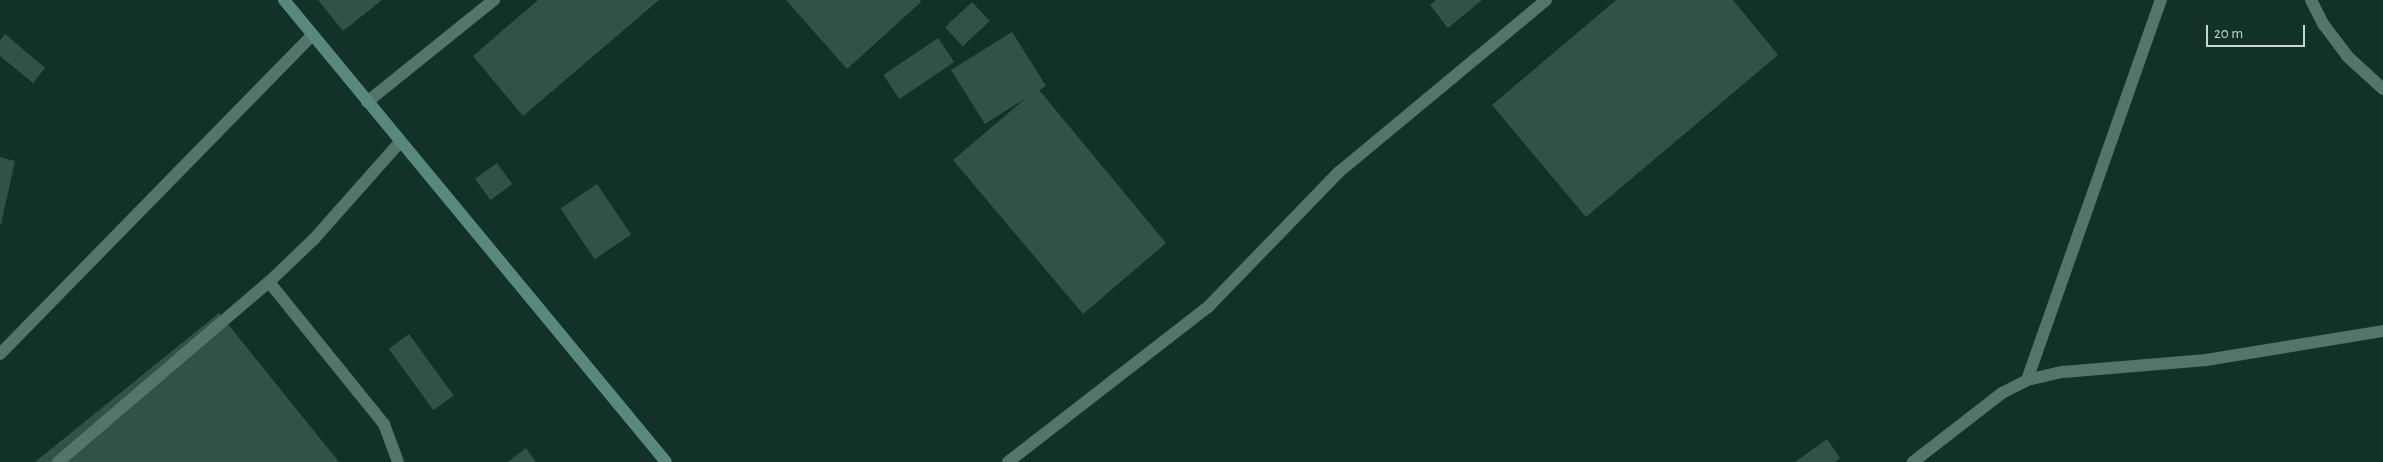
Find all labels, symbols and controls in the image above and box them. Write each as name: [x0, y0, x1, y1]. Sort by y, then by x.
scale bar: [2208, 15, 2307, 47]
text: 20 m: [2214, 26, 2243, 41]

